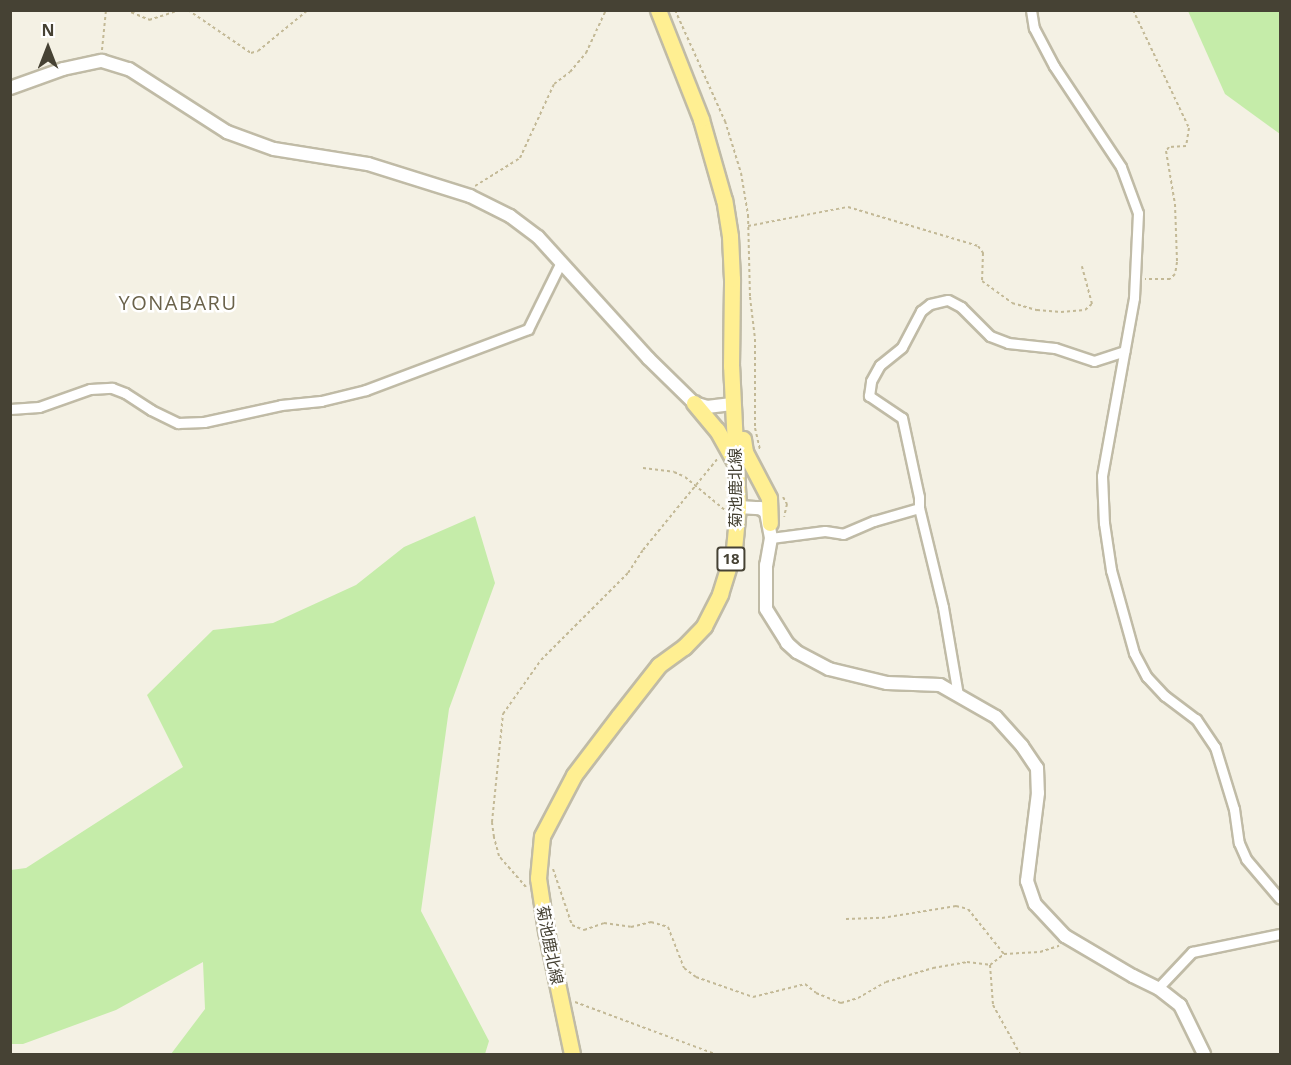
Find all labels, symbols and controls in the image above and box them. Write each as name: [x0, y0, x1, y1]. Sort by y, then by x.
north arrow: [18, 18, 78, 78]
text: N: [41, 19, 55, 41]
district label: YONABARU: [119, 290, 237, 314]
street label: 菊池鹿北線: [725, 448, 745, 528]
road number: 18: [716, 547, 746, 571]
street label: 菊池鹿北線: [533, 904, 567, 986]

